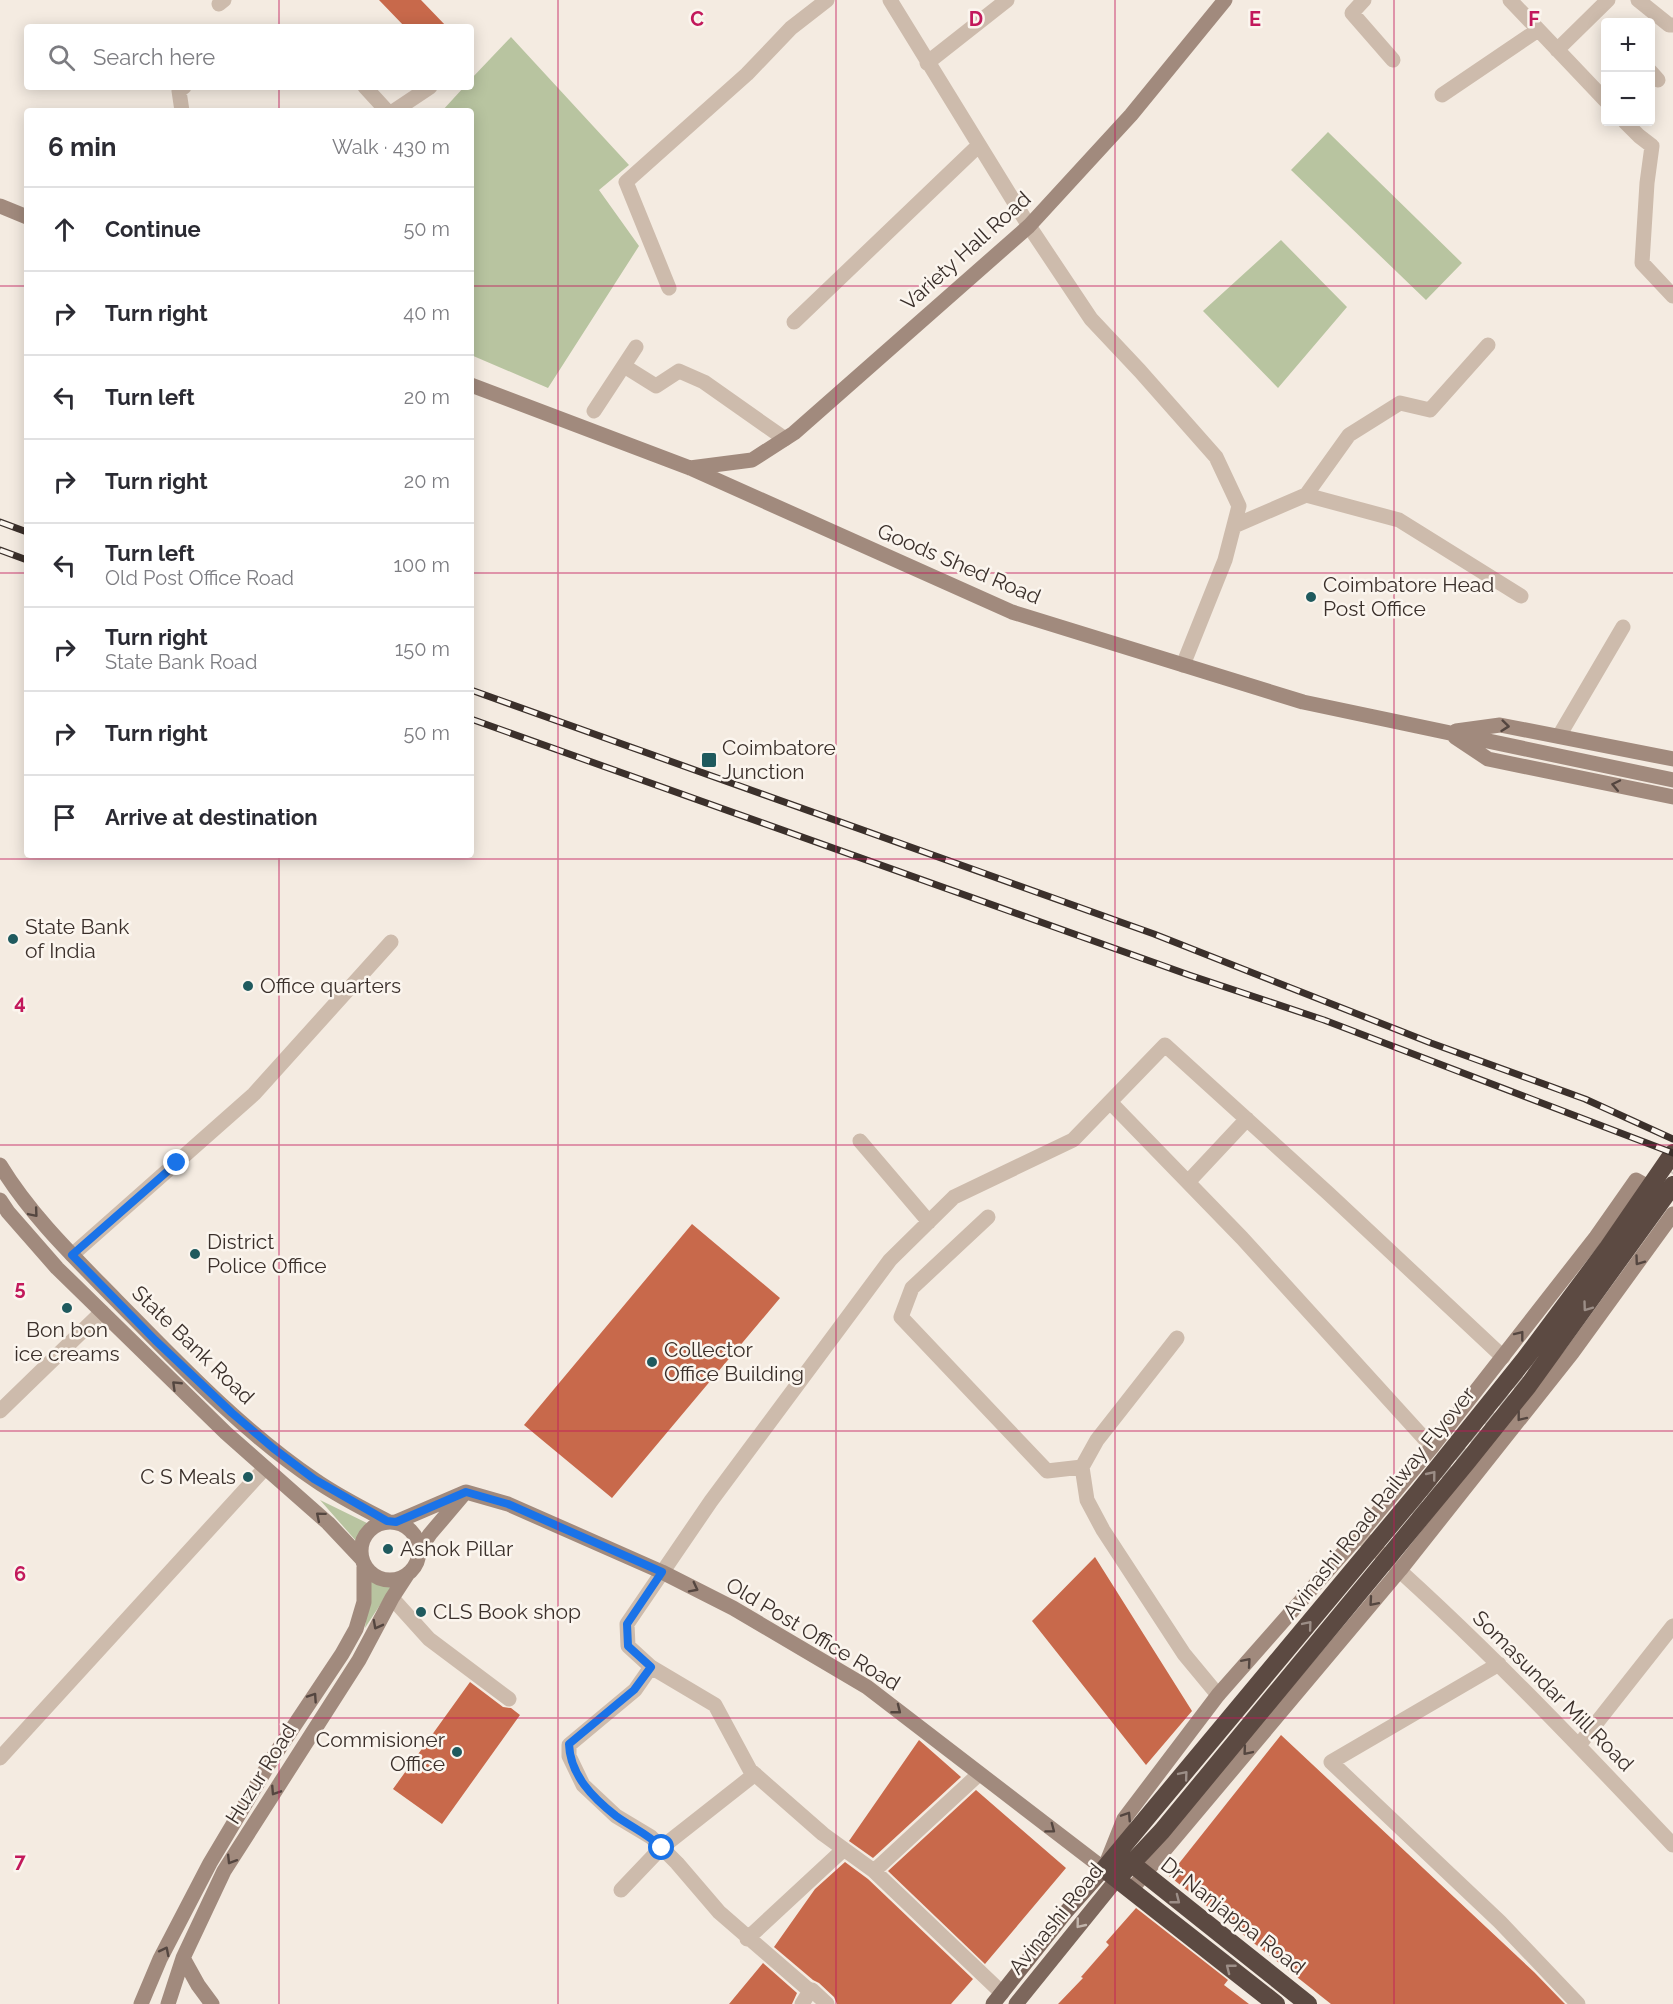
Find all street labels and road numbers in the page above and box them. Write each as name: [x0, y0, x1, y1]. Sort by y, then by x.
street label: Variety Hall Road: [896, 186, 1035, 315]
street label: Goods Shed Road: [874, 518, 1044, 609]
street label: State Bank Road: [127, 1280, 260, 1409]
street label: Avinashi Road Railway Flyover: [1277, 1381, 1480, 1624]
street label: Old Post Office Road: [722, 1572, 905, 1695]
street label: Somasundar Mill Road: [1468, 1605, 1639, 1776]
street label: Huzur Road: [220, 1719, 301, 1828]
street label: Dr Nanjappa Road: [1156, 1851, 1310, 1980]
street label: Avinashi Road: [1003, 1858, 1108, 1979]

